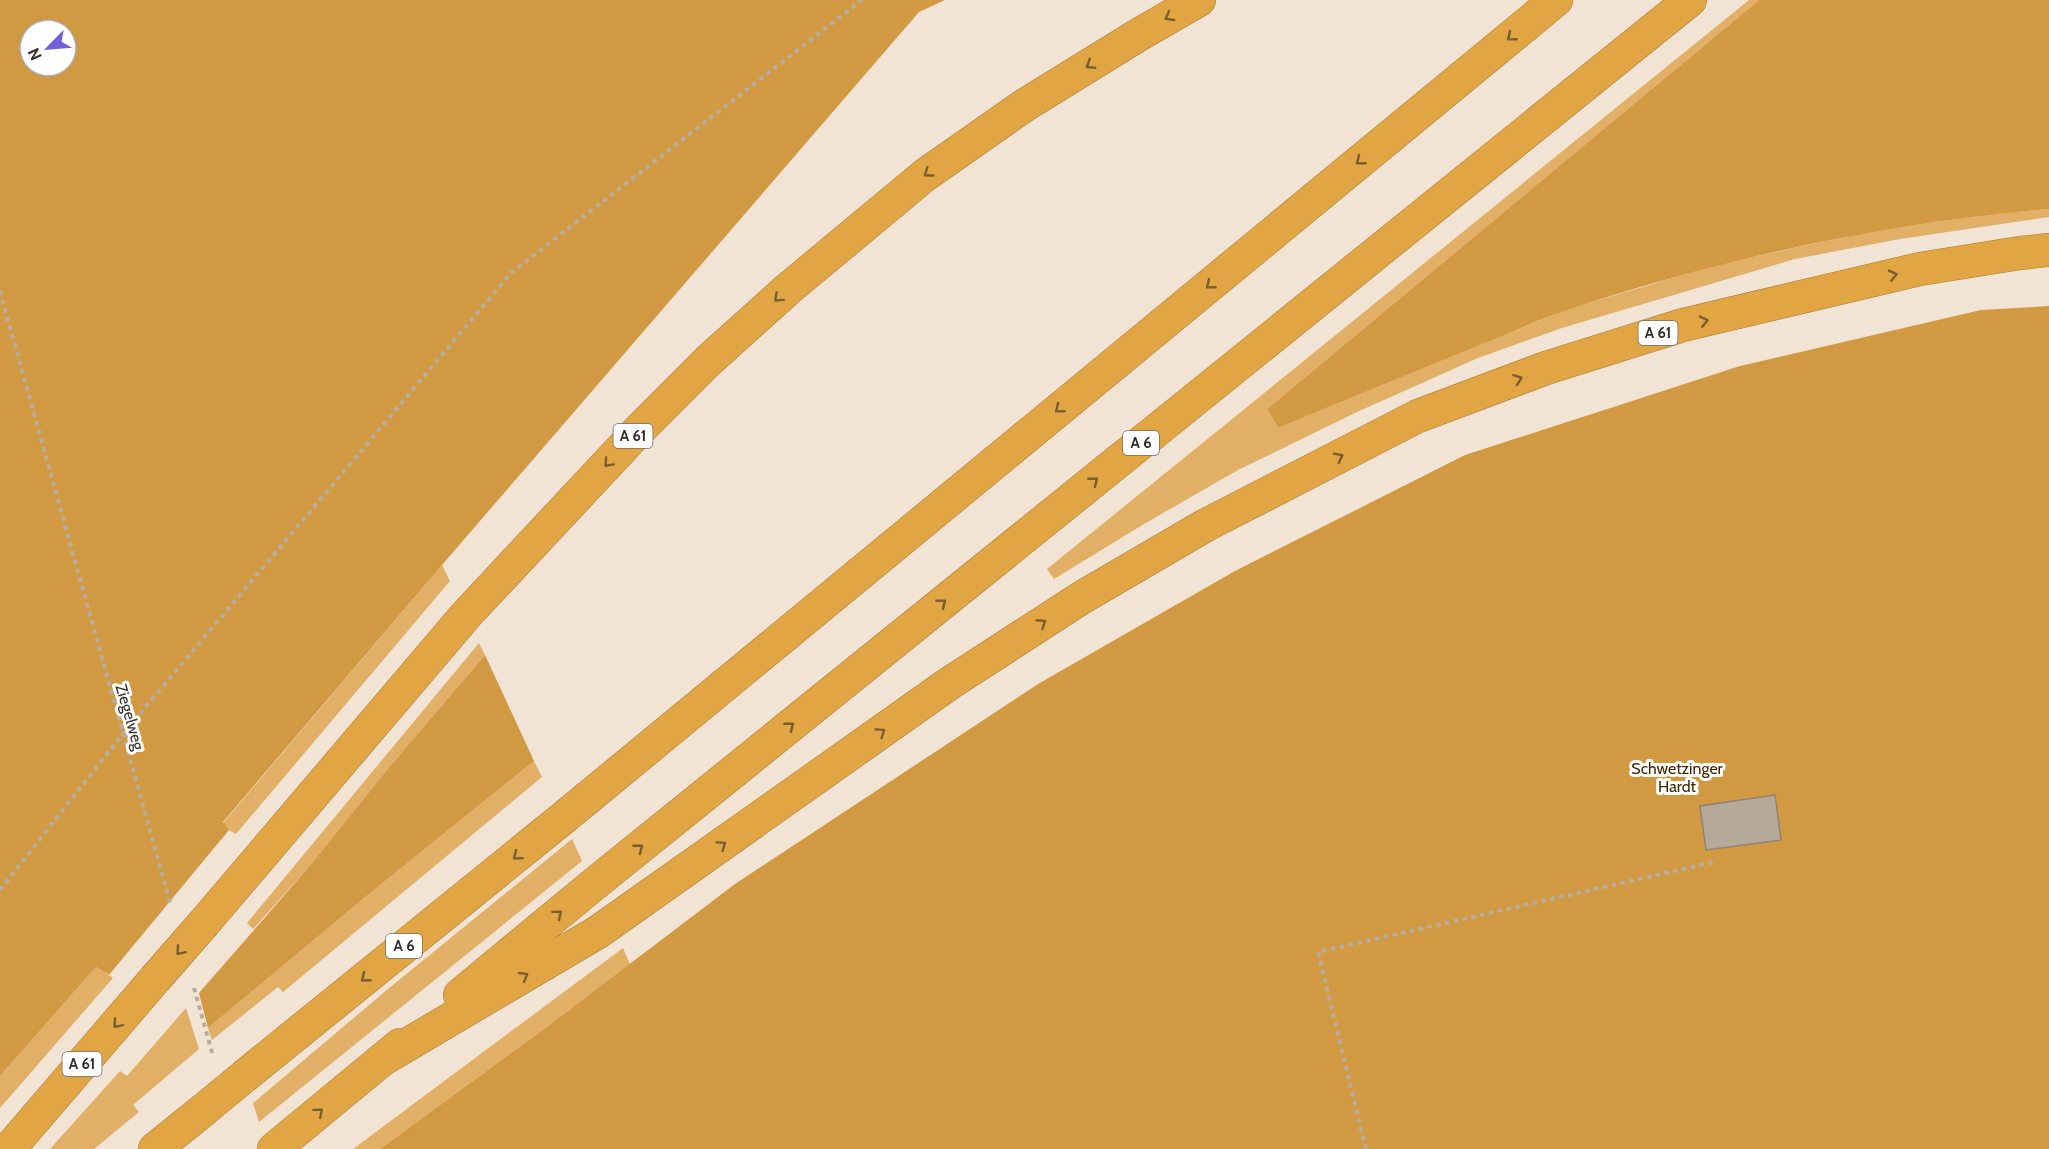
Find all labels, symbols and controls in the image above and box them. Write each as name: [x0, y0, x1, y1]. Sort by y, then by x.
one-way arrow: [1165, 10, 1175, 21]
north arrow: [18, 18, 78, 78]
one-way arrow: [1507, 30, 1518, 41]
text: N: [24, 45, 46, 63]
one-way arrow: [1086, 57, 1096, 69]
one-way arrow: [1356, 154, 1367, 165]
one-way arrow: [924, 166, 935, 177]
one-way arrow: [1888, 270, 1898, 283]
one-way arrow: [1206, 278, 1217, 289]
one-way arrow: [774, 291, 785, 302]
one-way arrow: [1698, 315, 1708, 328]
road number: A 61: [1638, 321, 1678, 345]
one-way arrow: [1512, 373, 1522, 386]
one-way arrow: [1055, 402, 1066, 413]
road number: A 61: [614, 424, 652, 448]
road number: A 6: [1123, 431, 1159, 455]
one-way arrow: [1333, 453, 1344, 464]
one-way arrow: [604, 456, 615, 466]
one-way arrow: [1087, 477, 1098, 488]
one-way arrow: [935, 600, 946, 611]
one-way arrow: [1035, 619, 1046, 630]
street label: Ziegelweg: [112, 682, 149, 753]
one-way arrow: [784, 722, 795, 733]
one-way arrow: [874, 728, 885, 739]
park label: Schwetzinger Hardt: [1631, 759, 1724, 796]
one-way arrow: [715, 841, 726, 852]
one-way arrow: [632, 845, 643, 856]
one-way arrow: [513, 848, 524, 859]
one-way arrow: [551, 911, 562, 922]
road number: A 6: [386, 934, 422, 958]
one-way arrow: [176, 944, 187, 955]
one-way arrow: [361, 971, 372, 982]
one-way arrow: [518, 971, 528, 983]
one-way arrow: [113, 1017, 124, 1028]
road number: A 61: [62, 1052, 101, 1076]
one-way arrow: [312, 1108, 323, 1119]

